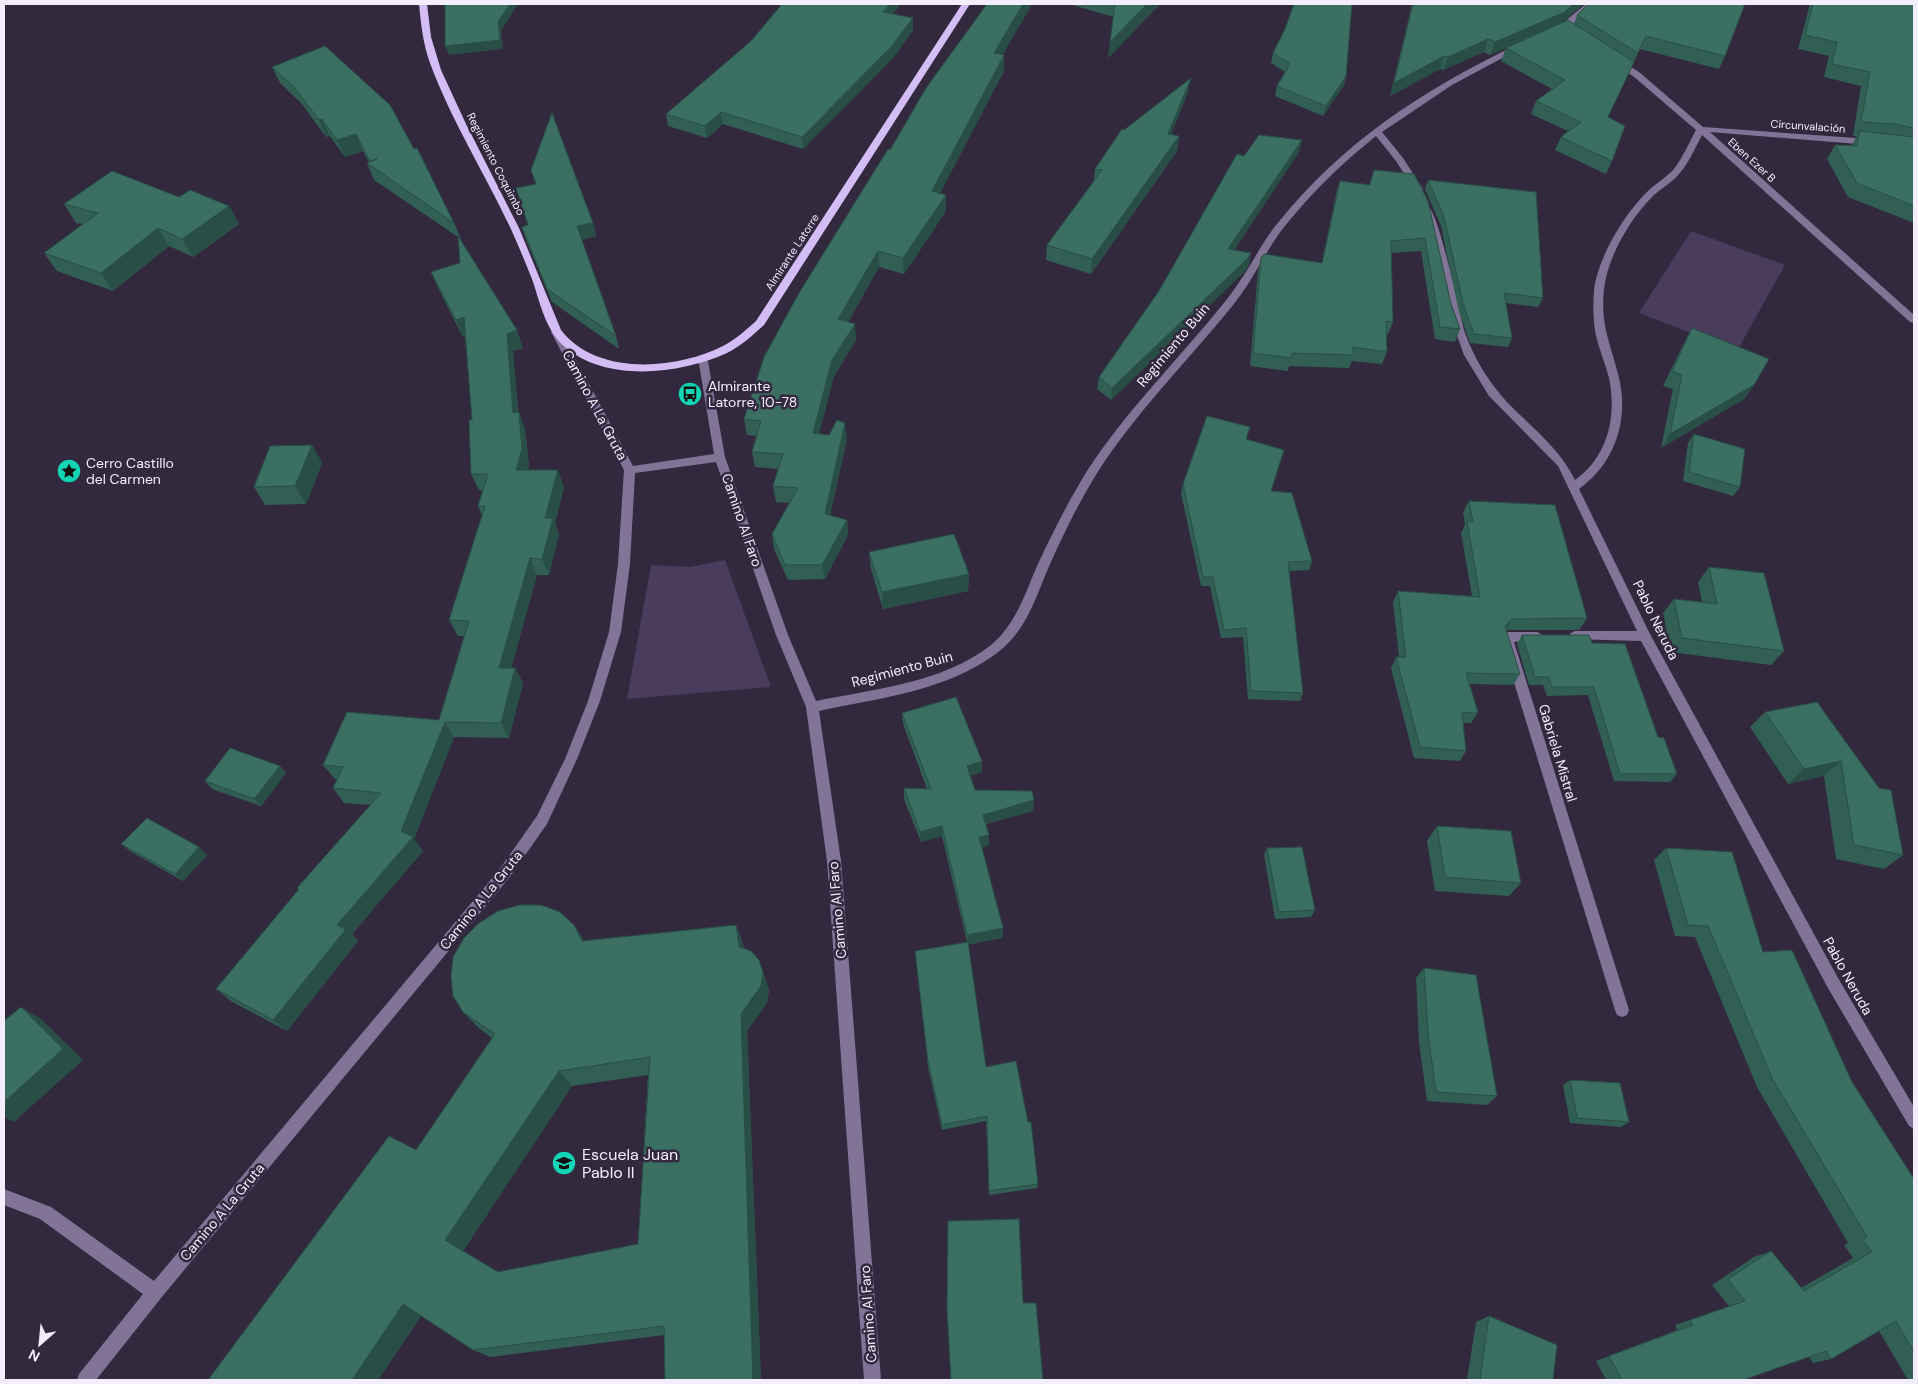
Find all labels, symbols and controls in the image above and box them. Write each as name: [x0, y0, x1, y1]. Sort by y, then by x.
street label: Regimiento Coquimbo: [464, 110, 528, 218]
street label: Circunvalación: [1770, 116, 1846, 136]
street label: Eben Ezer B: [1725, 135, 1779, 185]
street label: Almirante Latorre: [762, 211, 822, 293]
street label: Regimiento Buin: [1133, 299, 1213, 391]
street label: Camino A La Gruta: [558, 347, 632, 463]
place label: Almirante Latorre, 10-78: [708, 377, 797, 411]
bus stop icon: Almirante Latorre, 10-78: [677, 381, 703, 407]
place label: Cerro Castillo del Carmen: [86, 454, 174, 488]
place icon: Cerro Castillo del Carmen: [56, 458, 82, 484]
street label: Camino Al Faro: [718, 471, 766, 569]
street label: Pablo Neruda: [1629, 577, 1683, 663]
street label: Regimiento Buin: [849, 647, 955, 691]
street label: Gabriela Mistral: [1535, 702, 1581, 804]
street label: Camino A La Gruta: [436, 847, 526, 953]
street label: Camino Al Faro: [824, 861, 850, 959]
street label: Pablo Neruda: [1819, 934, 1877, 1018]
place label: Escuela Juan Pablo II: [582, 1144, 678, 1183]
school or university icon: Escuela Juan Pablo II: [551, 1150, 577, 1176]
street label: Camino A La Gruta: [176, 1159, 268, 1265]
street label: Camino Al Faro: [856, 1265, 880, 1363]
north arrow: [15, 1319, 65, 1369]
text: N: [25, 1345, 43, 1366]

